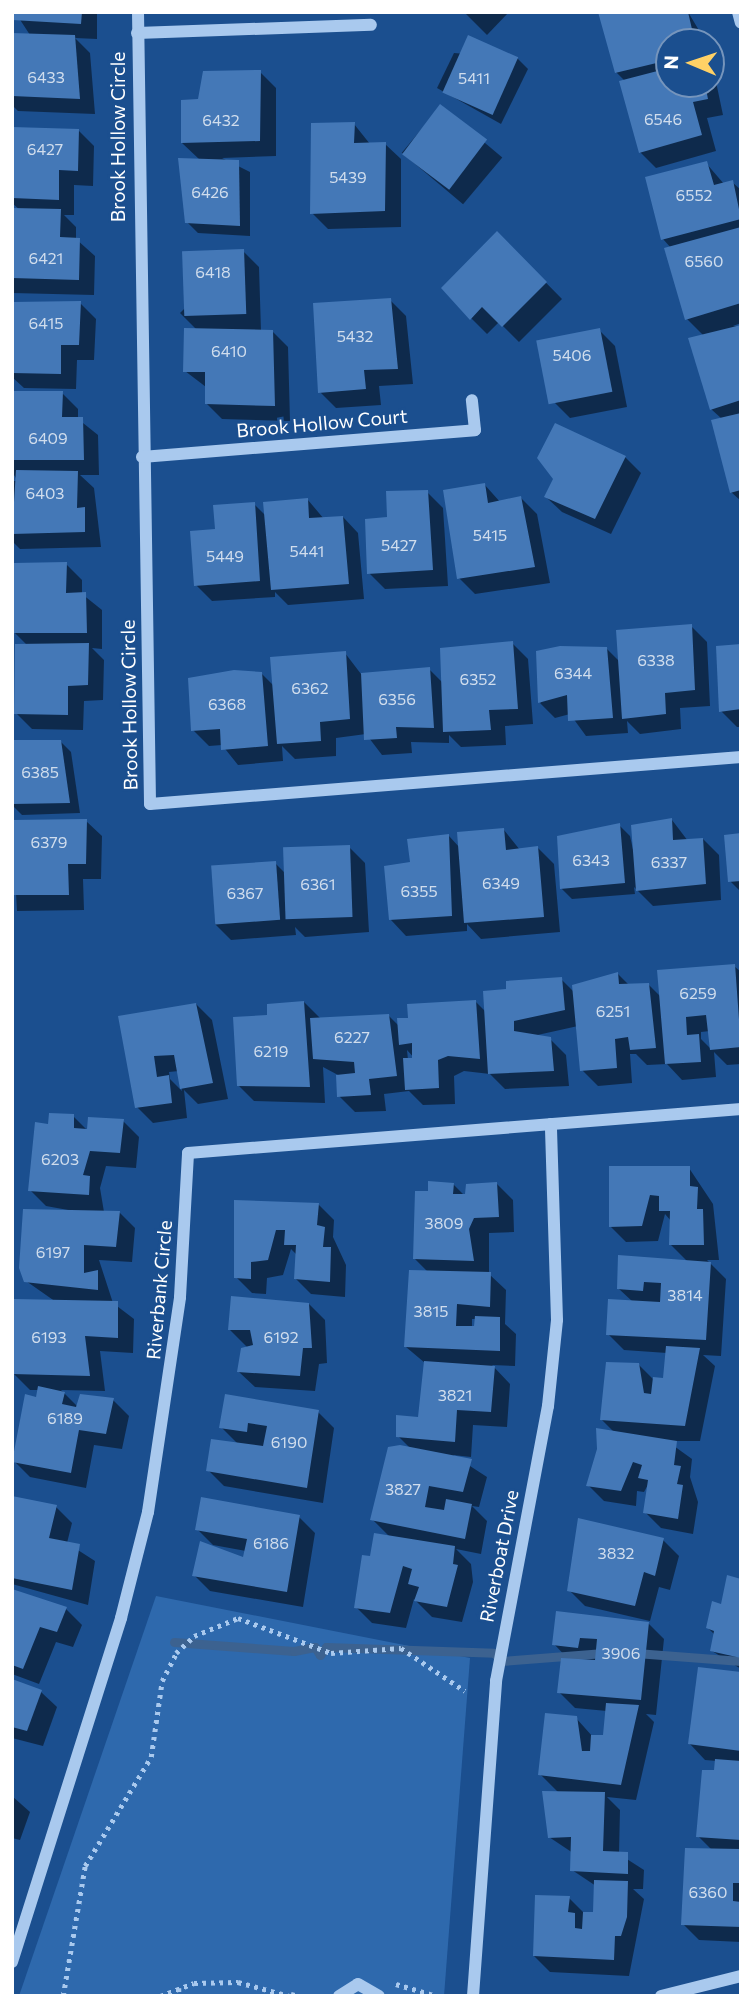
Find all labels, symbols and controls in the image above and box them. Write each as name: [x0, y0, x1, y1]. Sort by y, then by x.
north arrow: [655, 28, 725, 98]
street label: Brook Hollow Circle: [107, 52, 129, 222]
text: N: [659, 55, 682, 70]
house number: 6433: [27, 67, 65, 87]
house number: 5411: [458, 68, 490, 88]
house number: 6546: [644, 109, 682, 129]
house number: 6432: [202, 110, 240, 130]
house number: 6427: [27, 139, 63, 159]
house number: 5439: [329, 167, 367, 187]
house number: 6426: [191, 182, 229, 202]
house number: 6552: [676, 185, 712, 205]
house number: 6421: [29, 248, 63, 268]
house number: 6560: [684, 251, 724, 271]
house number: 6418: [195, 262, 231, 282]
house number: 6415: [29, 313, 63, 333]
house number: 5432: [337, 326, 373, 346]
house number: 6410: [211, 341, 247, 361]
house number: 5406: [553, 345, 591, 365]
street label: Brook Hollow Court: [236, 404, 408, 442]
house number: 6409: [28, 428, 68, 448]
house number: 6403: [26, 483, 64, 503]
house number: 5415: [473, 525, 507, 545]
house number: 5427: [381, 535, 417, 555]
house number: 5441: [290, 541, 324, 561]
house number: 5449: [206, 546, 244, 566]
street label: Brook Hollow Circle: [116, 619, 142, 791]
house number: 6338: [637, 650, 675, 670]
house number: 6344: [554, 663, 592, 683]
house number: 6352: [460, 669, 496, 689]
house number: 6362: [291, 678, 329, 698]
house number: 6356: [378, 689, 416, 709]
house number: 6368: [208, 694, 246, 714]
house number: 6385: [21, 762, 59, 782]
house number: 6379: [31, 832, 67, 852]
house number: 6343: [572, 850, 610, 870]
house number: 6337: [651, 852, 687, 872]
house number: 6349: [482, 873, 520, 893]
house number: 6361: [300, 874, 336, 894]
house number: 6355: [400, 881, 438, 901]
house number: 6367: [227, 883, 263, 903]
house number: 6259: [679, 983, 717, 1003]
house number: 6251: [596, 1001, 630, 1021]
house number: 6227: [334, 1027, 370, 1047]
house number: 6219: [253, 1041, 289, 1061]
house number: 6203: [41, 1149, 79, 1169]
house number: 3809: [425, 1213, 463, 1233]
street label: Riverbank Circle: [142, 1219, 176, 1361]
house number: 6197: [36, 1242, 70, 1262]
house number: 3814: [667, 1285, 703, 1305]
house number: 3815: [414, 1301, 448, 1321]
house number: 6193: [31, 1327, 67, 1347]
house number: 6192: [263, 1327, 299, 1347]
house number: 3821: [438, 1385, 472, 1405]
house number: 6189: [47, 1408, 83, 1428]
house number: 6190: [271, 1432, 307, 1452]
house number: 3827: [385, 1479, 421, 1499]
street label: Riverboat Drive: [475, 1488, 523, 1624]
house number: 6186: [253, 1533, 289, 1553]
house number: 3832: [598, 1543, 634, 1563]
house number: 3906: [602, 1643, 640, 1663]
house number: 6360: [689, 1882, 727, 1902]

